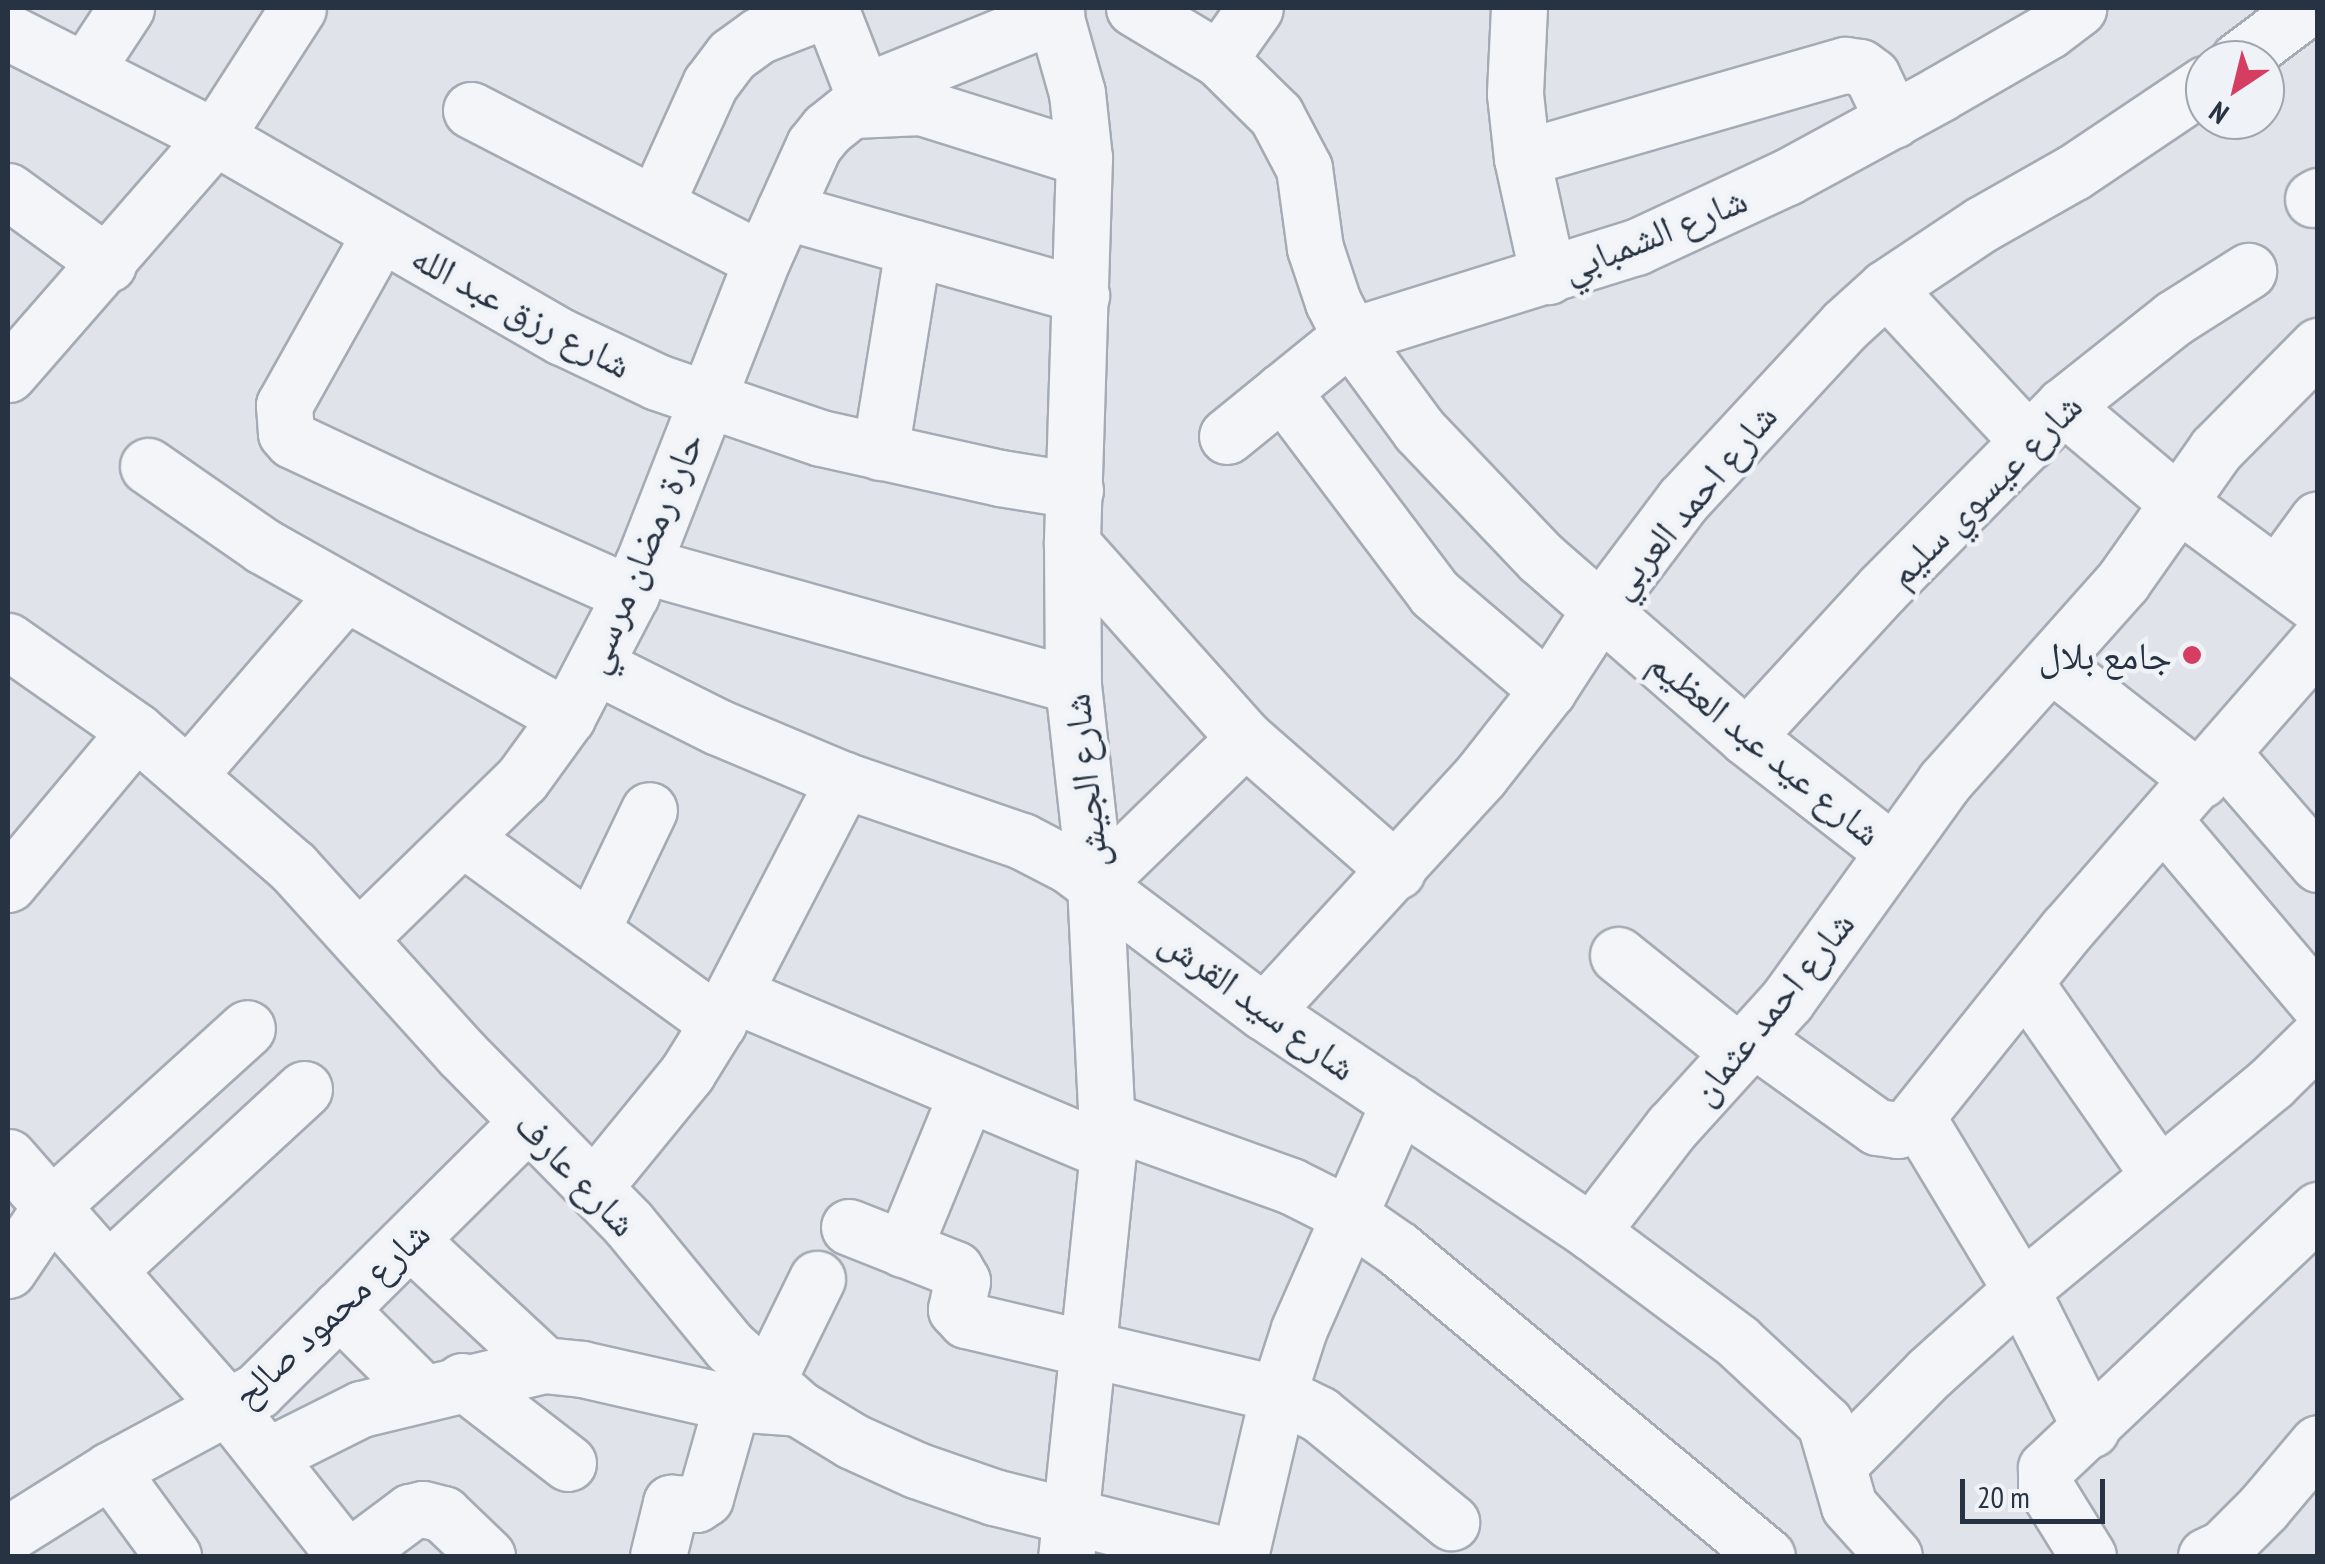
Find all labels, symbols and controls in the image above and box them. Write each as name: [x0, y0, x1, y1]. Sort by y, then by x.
north arrow: [2185, 40, 2285, 140]
text: N: [2202, 94, 2235, 133]
street label: شارع الشمبابي: [1555, 175, 1753, 291]
street label: شارع رزق عبد الله: [404, 233, 640, 387]
street label: شارع عيسوي سليم: [1877, 382, 2091, 596]
street label: شارع احمد العربي: [1596, 393, 1786, 607]
street label: حارة رمضان مرسي: [570, 425, 712, 679]
place label: جامع بلال: [2038, 632, 2172, 678]
street label: شارع عيد عبد العظيم: [1640, 639, 1892, 855]
marker: جامع بلال: [2181, 644, 2203, 666]
street label: شارع الجيش: [1052, 692, 1116, 870]
street label: شارع احمد عثمان: [1679, 901, 1863, 1113]
street label: شارع سيد القرش: [1152, 917, 1366, 1089]
street label: شارع عارف: [506, 1101, 648, 1245]
street label: شارع محمود صالح: [222, 1210, 438, 1416]
scale bar: [1965, 1459, 2110, 1521]
text: 20 m: [1977, 1477, 2030, 1516]

